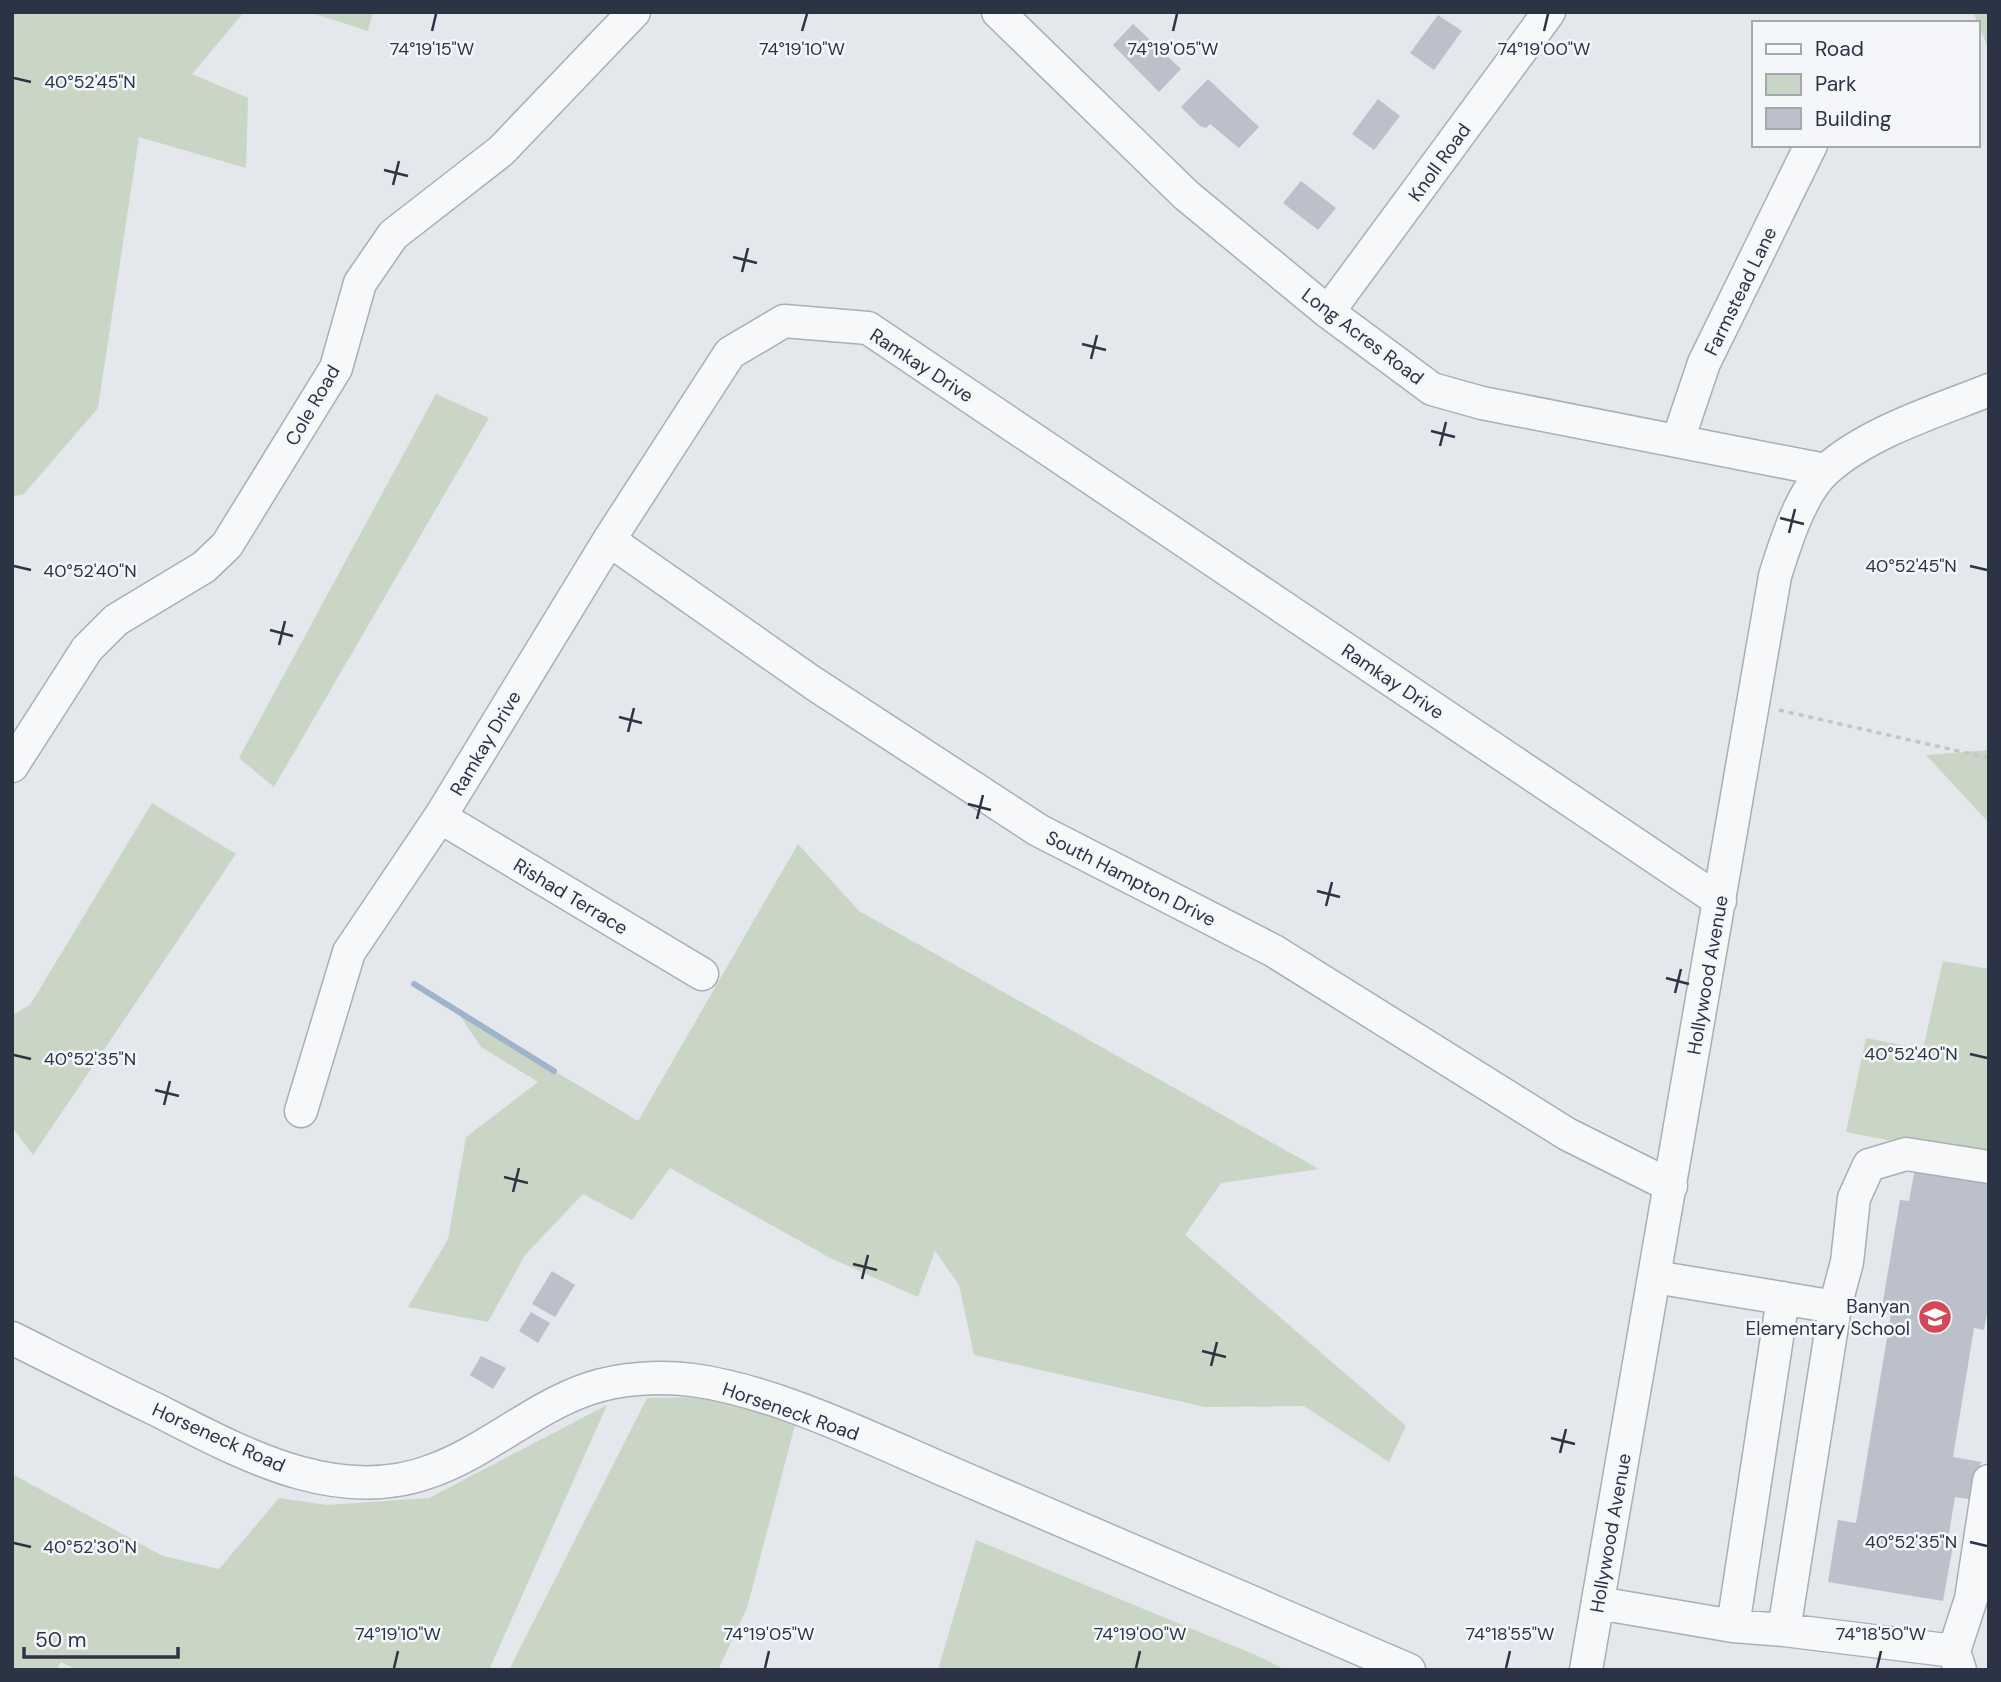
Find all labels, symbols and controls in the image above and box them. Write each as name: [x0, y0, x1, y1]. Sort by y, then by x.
legend: [1752, 21, 1980, 147]
text: Road: [1815, 35, 1864, 63]
text: 74°19'15"W: [390, 37, 474, 61]
text: 74°19'10"W: [759, 37, 845, 61]
text: 74°19'05"W: [1127, 37, 1219, 61]
text: 74°19'00"W: [1498, 37, 1590, 61]
text: 40°52'45"N: [44, 70, 136, 94]
text: Park: [1815, 70, 1857, 98]
text: Building: [1815, 105, 1892, 133]
street label: Knoll Road: [1403, 118, 1476, 206]
street label: Farmstead Lane: [1698, 223, 1782, 360]
street label: Long Acres Road: [1297, 282, 1429, 391]
street label: Ramkay Drive: [865, 323, 978, 408]
street label: Cole Road: [279, 360, 346, 450]
text: 40°52'45"N: [1865, 554, 1957, 578]
text: 40°52'40"N: [43, 559, 137, 583]
street label: Ramkay Drive: [1337, 638, 1449, 725]
street label: Ramkay Drive: [444, 686, 527, 800]
street label: South Hampton Drive: [1041, 825, 1220, 932]
street label: Rishad Terrace: [509, 852, 633, 940]
street label: Hollywood Avenue: [1681, 893, 1734, 1057]
text: 40°52'40"N: [1864, 1042, 1958, 1066]
text: 40°52'35"N: [44, 1047, 136, 1071]
place label: Banyan Elementary School: [1746, 1294, 1910, 1341]
school or university icon: Banyan Elementary School: [1916, 1298, 1954, 1336]
street label: Horseneck Road: [719, 1376, 863, 1447]
street label: Horseneck Road: [148, 1397, 289, 1478]
street label: Hollywood Avenue: [1584, 1451, 1637, 1615]
text: 40°52'35"N: [1865, 1530, 1957, 1554]
text: 40°52'30"N: [43, 1535, 137, 1559]
scale bar: [24, 1616, 178, 1660]
text: 74°19'10"W: [355, 1622, 441, 1646]
text: 74°19'05"W: [723, 1622, 815, 1646]
text: 74°19'00"W: [1094, 1622, 1186, 1646]
text: 74°18'55"W: [1466, 1622, 1554, 1646]
text: 74°18'50"W: [1836, 1622, 1926, 1646]
text: 50 m: [35, 1626, 86, 1654]

